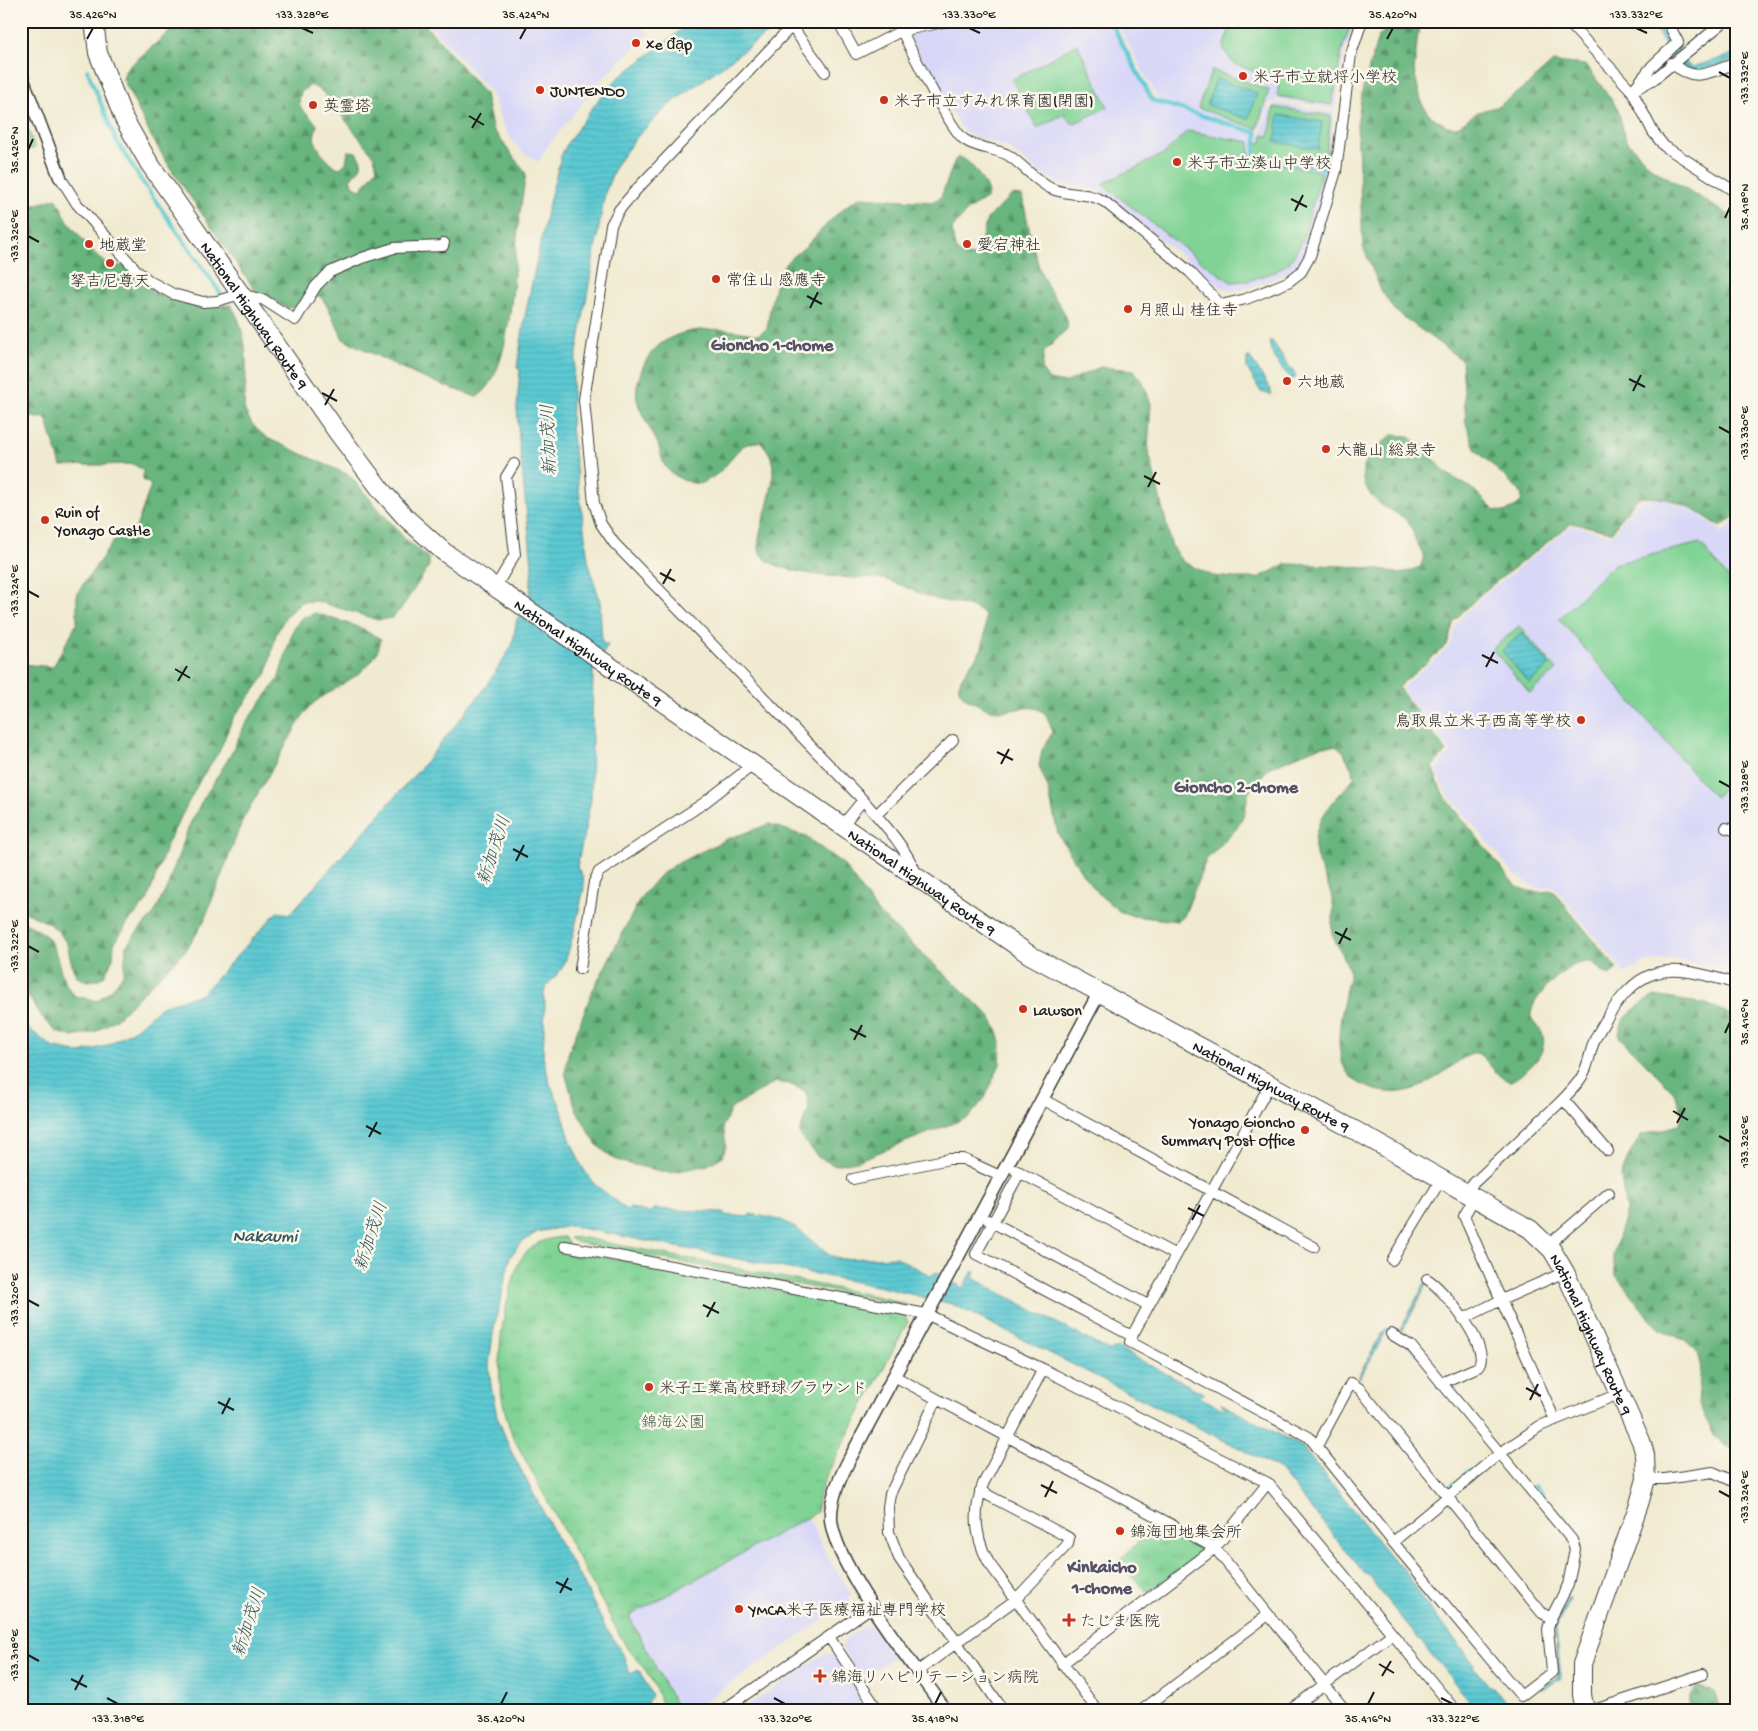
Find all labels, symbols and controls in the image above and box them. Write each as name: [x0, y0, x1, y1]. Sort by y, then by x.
text: 35.426°N: [68, 9, 117, 23]
text: 133.328°E: [275, 9, 329, 23]
text: 35.424°N: [502, 9, 550, 23]
text: 133.330°E: [941, 9, 996, 23]
text: 35.420°N: [1368, 9, 1417, 23]
text: 133.332°E: [1609, 9, 1663, 23]
marker: xe đạp: [630, 37, 642, 49]
place label: xe đạp: [646, 37, 692, 56]
text: 133.332°E: [1739, 51, 1753, 105]
place label: 米子市立就将小学校: [1253, 69, 1397, 89]
marker: 米子市立就将小学校: [1237, 70, 1249, 82]
marker: JUNTENDO: [534, 84, 546, 96]
place label: JUNTENDO: [550, 84, 625, 103]
place label: 米子市立すみれ保育園(閉園): [894, 93, 1094, 113]
marker: 米子市立すみれ保育園(閉園): [878, 94, 890, 106]
place label: 英霊塔: [323, 97, 371, 118]
marker: 英霊塔: [307, 99, 319, 111]
text: 35.426°N: [9, 126, 23, 175]
place label: 米子市立湊山中学校: [1187, 155, 1331, 175]
marker: 米子市立湊山中学校: [1171, 156, 1183, 168]
text: 35.418°N: [1739, 184, 1753, 231]
text: 133.326°E: [9, 209, 23, 263]
place label: 地蔵堂: [99, 237, 147, 257]
place label: 愛宕神社: [977, 237, 1041, 257]
marker: 地蔵堂: [83, 238, 95, 250]
marker: 愛宕神社: [961, 238, 973, 250]
street label: National Highway Route 9: [194, 239, 310, 394]
marker: 拏吉尼尊天: [104, 257, 116, 269]
place label: 常住山 感應寺: [726, 271, 826, 292]
place label: 拏吉尼尊天: [70, 272, 150, 293]
marker: 常住山 感應寺: [710, 273, 722, 285]
place label: 月照山 桂住寺: [1138, 302, 1238, 322]
marker: 月照山 桂住寺: [1122, 303, 1134, 315]
district label: Gioncho 1-chome: [711, 336, 834, 357]
place label: 六地蔵: [1297, 374, 1345, 394]
marker: 六地蔵: [1281, 375, 1293, 387]
water label: 新加茂川: [538, 404, 562, 476]
text: 133.330°E: [1739, 406, 1753, 461]
place label: 大龍山 総泉寺: [1336, 441, 1436, 462]
marker: 大龍山 総泉寺: [1320, 443, 1332, 455]
place label: Ruin of Yonago Castle: [53, 505, 151, 542]
marker: Ruin of Yonago Castle: [39, 514, 51, 526]
text: 133.324°E: [9, 565, 23, 618]
street label: National Highway Route 9: [509, 597, 665, 712]
place label: 鳥取県立米子西高等学校: [1395, 712, 1571, 733]
marker: 鳥取県立米子西高等学校: [1575, 714, 1587, 726]
text: 133.328°E: [1739, 760, 1753, 814]
district label: Gioncho 2-chome: [1174, 778, 1299, 799]
water label: 新加茂川: [473, 813, 516, 888]
street label: National Highway Route 9: [843, 826, 998, 942]
text: 133.322°E: [9, 920, 23, 973]
text: 35.416°N: [1739, 999, 1753, 1046]
marker: Lawson: [1017, 1003, 1029, 1015]
place label: Lawson: [1033, 1003, 1082, 1022]
street label: National Highway Route 9: [1188, 1038, 1352, 1138]
place label: Yonago Gioncho Summary Post Office: [1161, 1115, 1296, 1152]
text: 133.326°E: [1739, 1115, 1753, 1169]
marker: Yonago Gioncho Summary Post Office: [1299, 1124, 1311, 1136]
water label: 新加茂川: [350, 1199, 393, 1274]
water label: Nakaumi: [233, 1227, 300, 1248]
street label: National Highway Route 9: [1543, 1251, 1634, 1419]
text: 133.320°E: [9, 1273, 23, 1327]
place label: 米子工業高校野球グラウンド: [659, 1379, 867, 1400]
marker: 米子工業高校野球グラウンド: [643, 1381, 655, 1393]
park label: 錦海公園: [641, 1414, 705, 1434]
text: 133.324°E: [1739, 1471, 1753, 1524]
place label: 錦海団地集会所: [1130, 1523, 1242, 1544]
marker: 錦海団地集会所: [1114, 1525, 1126, 1537]
district label: Kinkaicho 1-chome: [1066, 1558, 1137, 1600]
water label: 新加茂川: [228, 1585, 271, 1660]
place label: YMCA米子医療福祉専門学校: [747, 1601, 946, 1622]
marker: YMCA米子医療福祉専門学校: [733, 1603, 745, 1615]
marker: たじま医院: [1062, 1613, 1076, 1627]
place label: たじま医院: [1080, 1613, 1160, 1633]
text: 133.318°E: [9, 1629, 23, 1682]
marker: 錦海リハビリテーション病院: [813, 1669, 827, 1683]
place label: 錦海リハビリテーション病院: [831, 1669, 1039, 1689]
text: 133.318°E: [91, 1713, 144, 1727]
text: 35.420°N: [476, 1713, 525, 1727]
text: 133.320°E: [758, 1713, 812, 1727]
text: 35.418°N: [911, 1713, 958, 1727]
text: 35.416°N: [1344, 1713, 1391, 1727]
text: 133.322°E: [1426, 1713, 1479, 1727]

